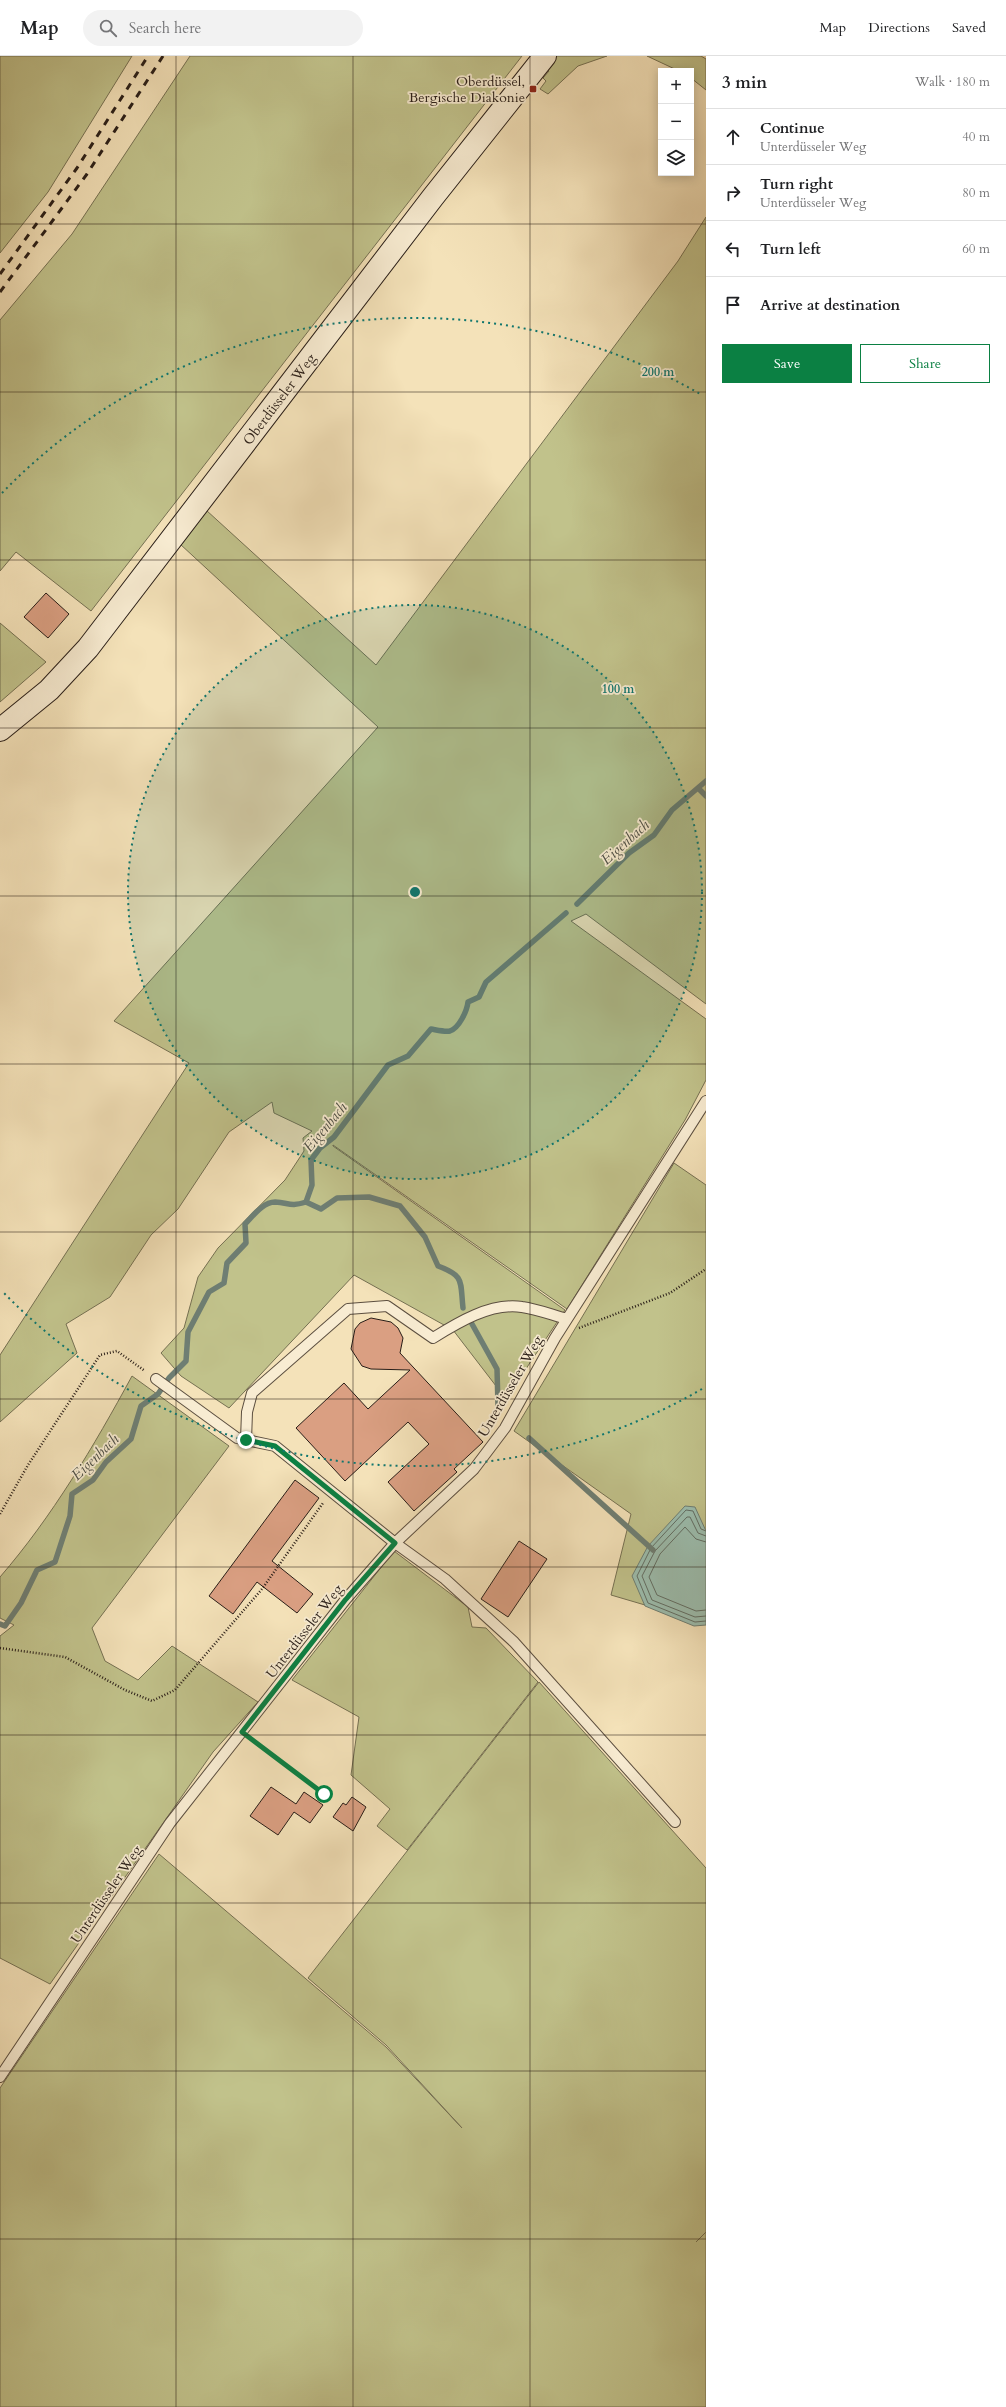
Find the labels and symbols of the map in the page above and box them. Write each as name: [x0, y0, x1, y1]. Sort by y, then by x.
place label: Oberdüssel, Bergische Diakonie: [409, 72, 525, 107]
marker: Oberdüssel, Bergische Diakonie: [528, 84, 538, 94]
street label: Oberdüsseler Weg: [239, 349, 320, 449]
text: 200 m: [642, 364, 675, 380]
text: 100 m: [602, 681, 635, 697]
water label: Eigenbach: [596, 814, 654, 869]
centre of rings: [408, 885, 422, 899]
water label: Eigenbach: [298, 1097, 352, 1156]
street label: Unterdüsseler Weg: [474, 1332, 547, 1441]
water label: Eigenbach: [67, 1429, 124, 1485]
route end: [237, 1431, 255, 1449]
street label: Unterdüsseler Weg: [262, 1580, 347, 1682]
route start: [315, 1785, 333, 1803]
street label: Unterdüsseler Weg: [67, 1841, 146, 1947]

